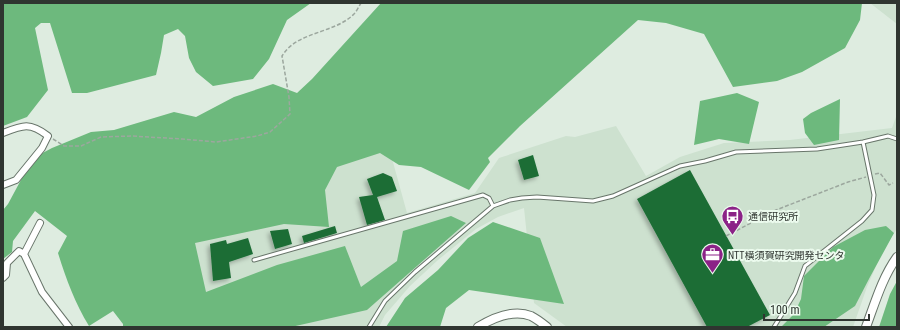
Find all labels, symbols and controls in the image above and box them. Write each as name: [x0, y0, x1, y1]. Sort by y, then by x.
bus stop icon: 通信研究所: [719, 203, 745, 236]
place label: 通信研究所: [748, 211, 798, 222]
office icon: NTT横須賀研究開発センタ: [700, 242, 726, 275]
place label: NTT横須賀研究開発センタ: [728, 250, 845, 261]
scale bar: [764, 296, 869, 322]
text: 100 m: [770, 303, 800, 317]

